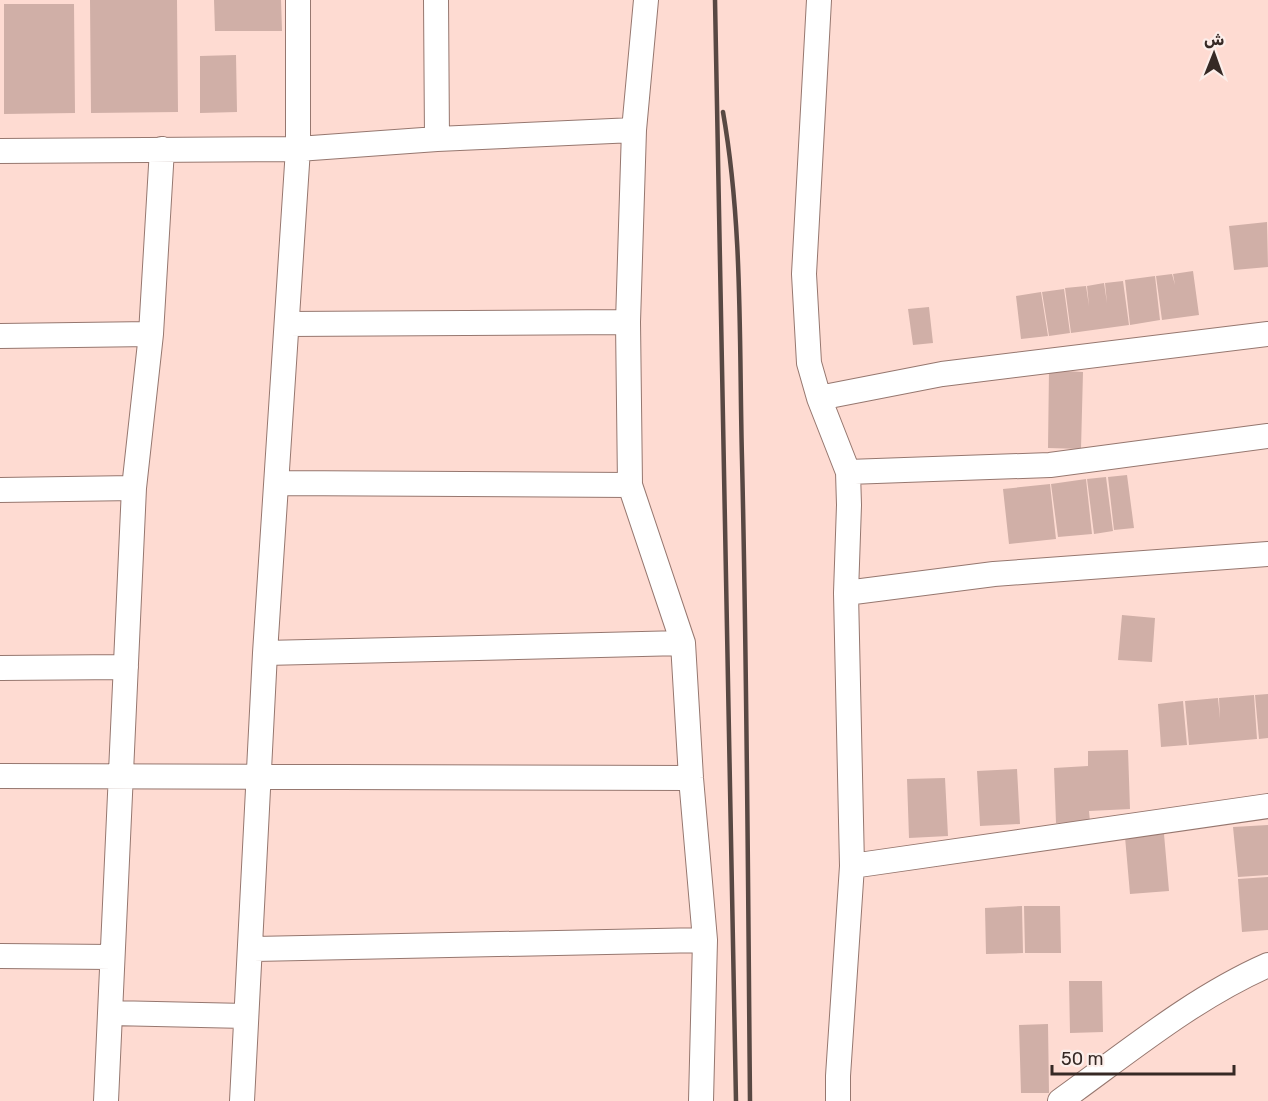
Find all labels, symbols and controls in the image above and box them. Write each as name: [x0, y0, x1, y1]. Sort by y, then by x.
north arrow: [1184, 24, 1244, 84]
text: ش: [1204, 30, 1225, 49]
scale bar: [1052, 1038, 1234, 1076]
text: 50 m: [1061, 1048, 1104, 1070]

